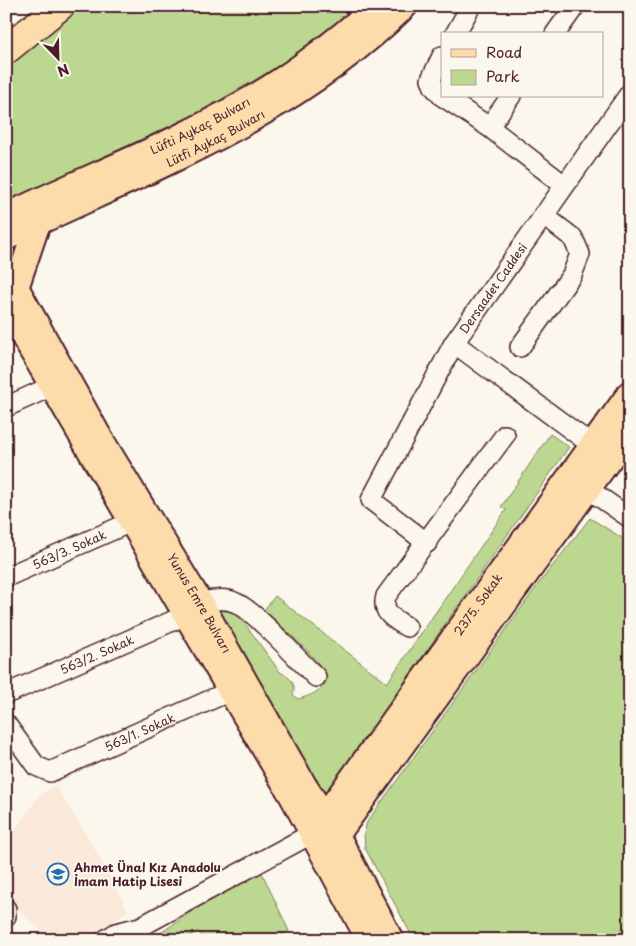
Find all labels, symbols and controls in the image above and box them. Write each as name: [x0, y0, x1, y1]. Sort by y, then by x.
north arrow: [32, 32, 82, 82]
legend: [441, 32, 604, 98]
text: Road: [486, 40, 522, 63]
text: N: [54, 59, 72, 82]
text: Park: [486, 64, 520, 87]
street label: Lüfti Aykaç Bulvarı: [147, 92, 253, 158]
street label: Lütfi Aykaç Bulvarı: [163, 105, 268, 171]
street label: Dersaadet Caddesi: [455, 239, 531, 337]
street label: 563/3. Sokak: [29, 525, 109, 573]
street label: Yunus Emre Bulvarı: [163, 549, 236, 656]
street label: 2375. Sokak: [449, 569, 506, 639]
street label: 563/2. Sokak: [57, 630, 136, 678]
street label: 563/1. Sokak: [101, 708, 178, 755]
place label: Ahmet Ünal Kız Anadolu İmam Hatip Lisesi: [73, 858, 221, 890]
school or university icon: Ahmet Ünal Kız Anadolu İmam Hatip Lisesi: [46, 862, 70, 886]

